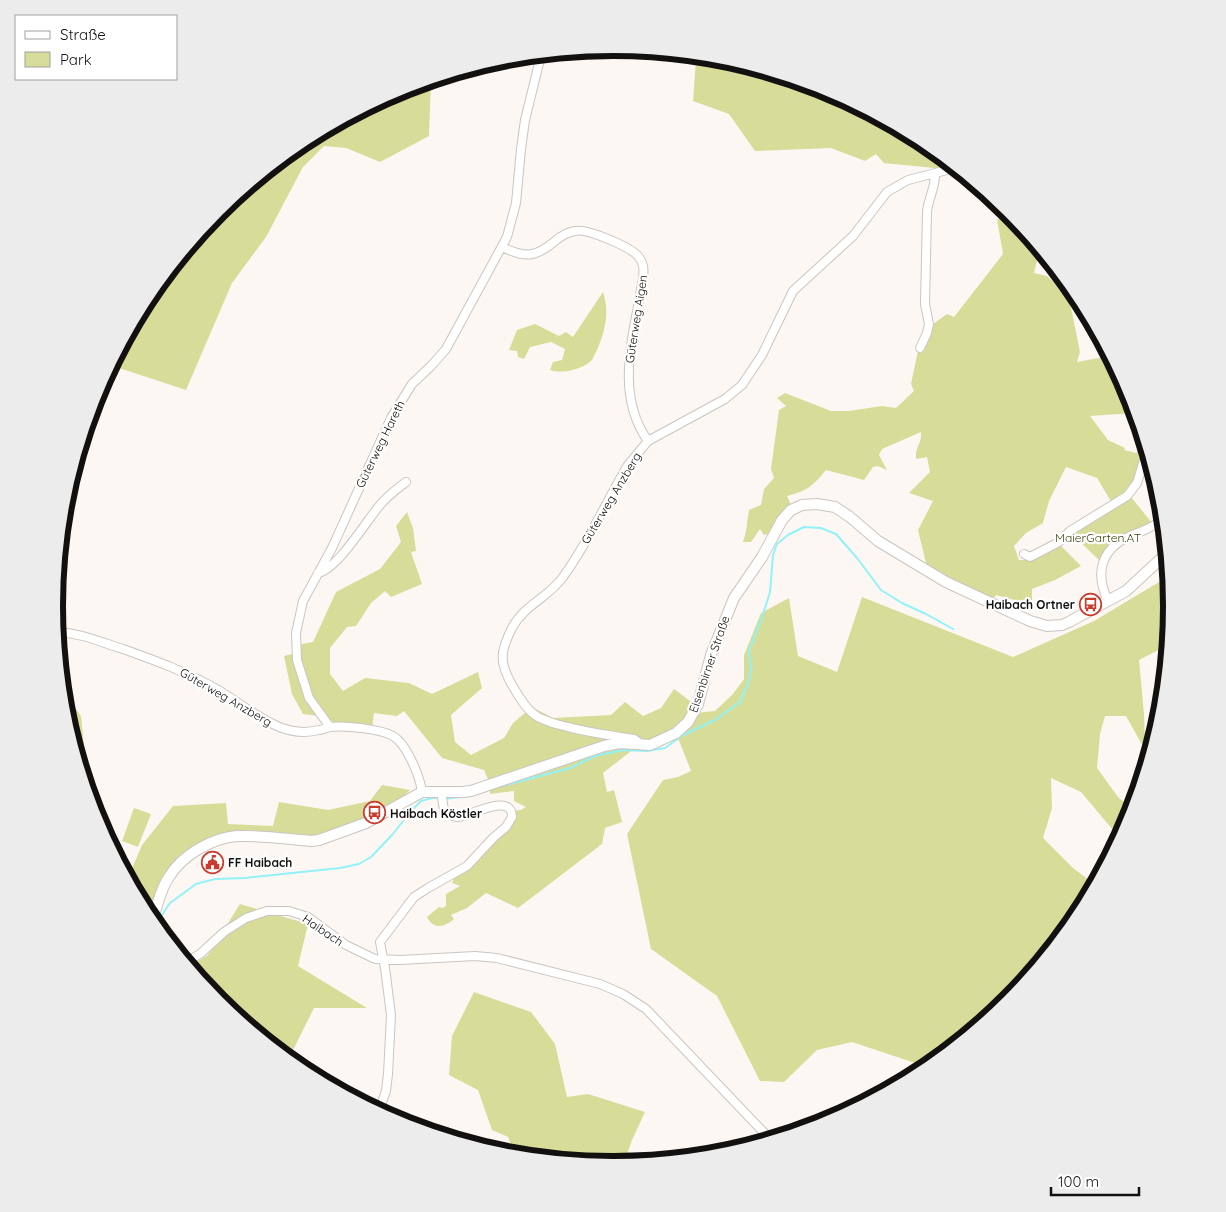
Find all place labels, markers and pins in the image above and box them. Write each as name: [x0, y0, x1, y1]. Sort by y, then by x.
bus stop icon: Haibach Ortner: [1079, 592, 1103, 616]
place label: Haibach Ortner: [986, 597, 1075, 612]
bus stop icon: Haibach Köstler: [362, 801, 386, 825]
place label: Haibach Köstler: [390, 806, 482, 821]
public building icon: FF Haibach: [200, 850, 224, 874]
place label: FF Haibach: [228, 855, 292, 870]

